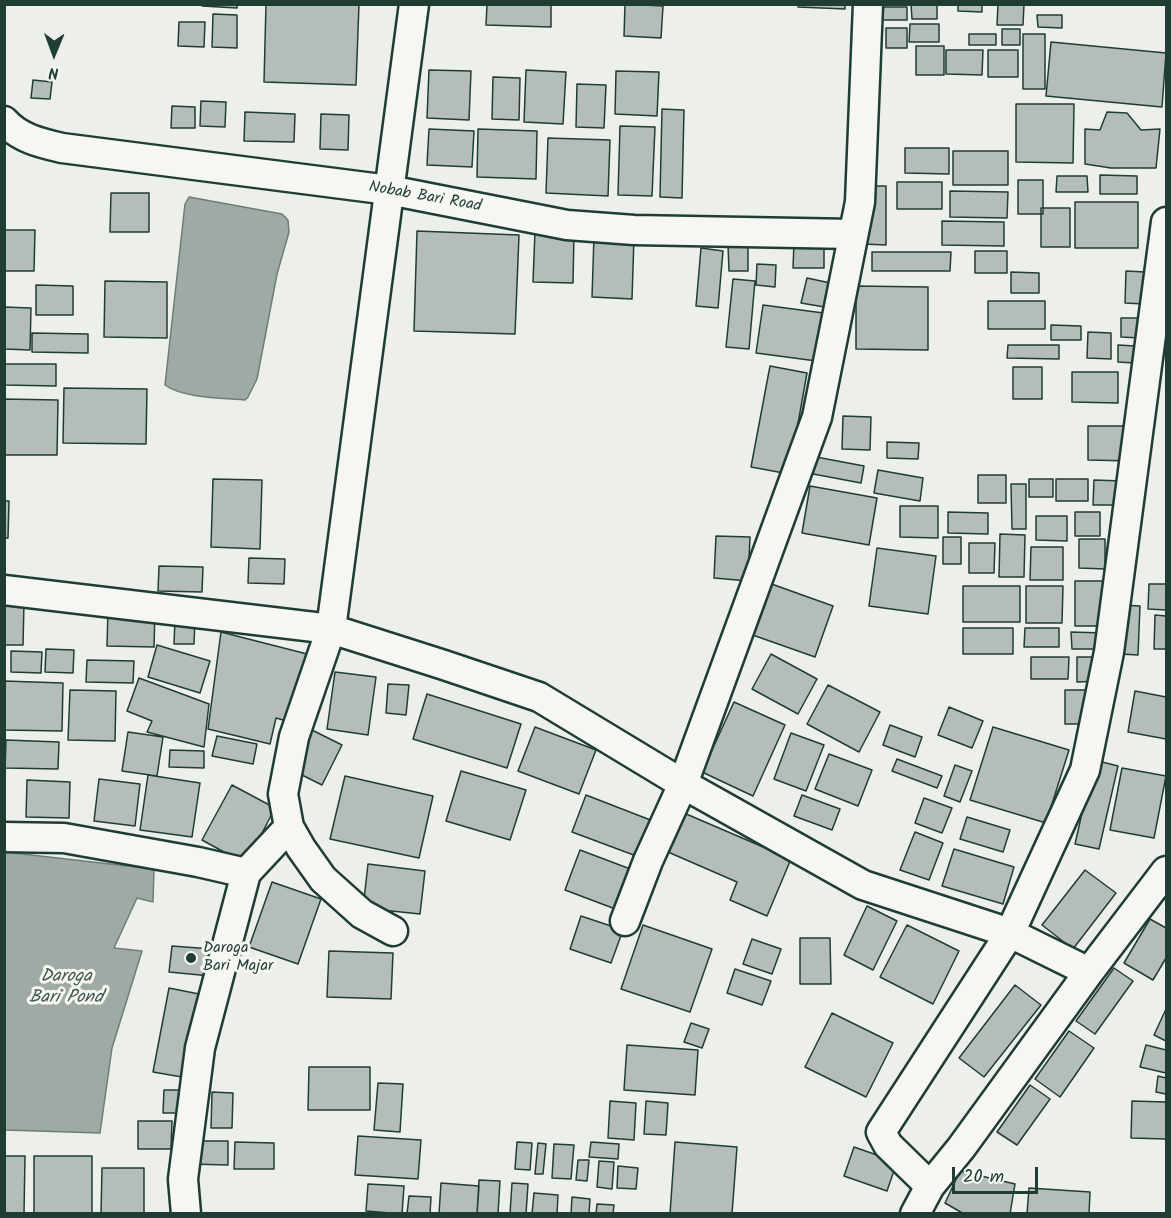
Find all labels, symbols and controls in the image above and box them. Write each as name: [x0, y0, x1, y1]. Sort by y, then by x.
north arrow: [24, 24, 84, 84]
text: N: [48, 60, 59, 85]
street label: Nobab Bari Road: [367, 179, 483, 217]
place label: Daroga Bari Majar: [203, 939, 273, 977]
marker: Daroga Bari Majar: [184, 951, 198, 965]
water label: Daroga Bari Pond: [29, 967, 103, 1010]
scale bar: [955, 1155, 1040, 1193]
text: 20 m: [963, 1163, 1004, 1192]

